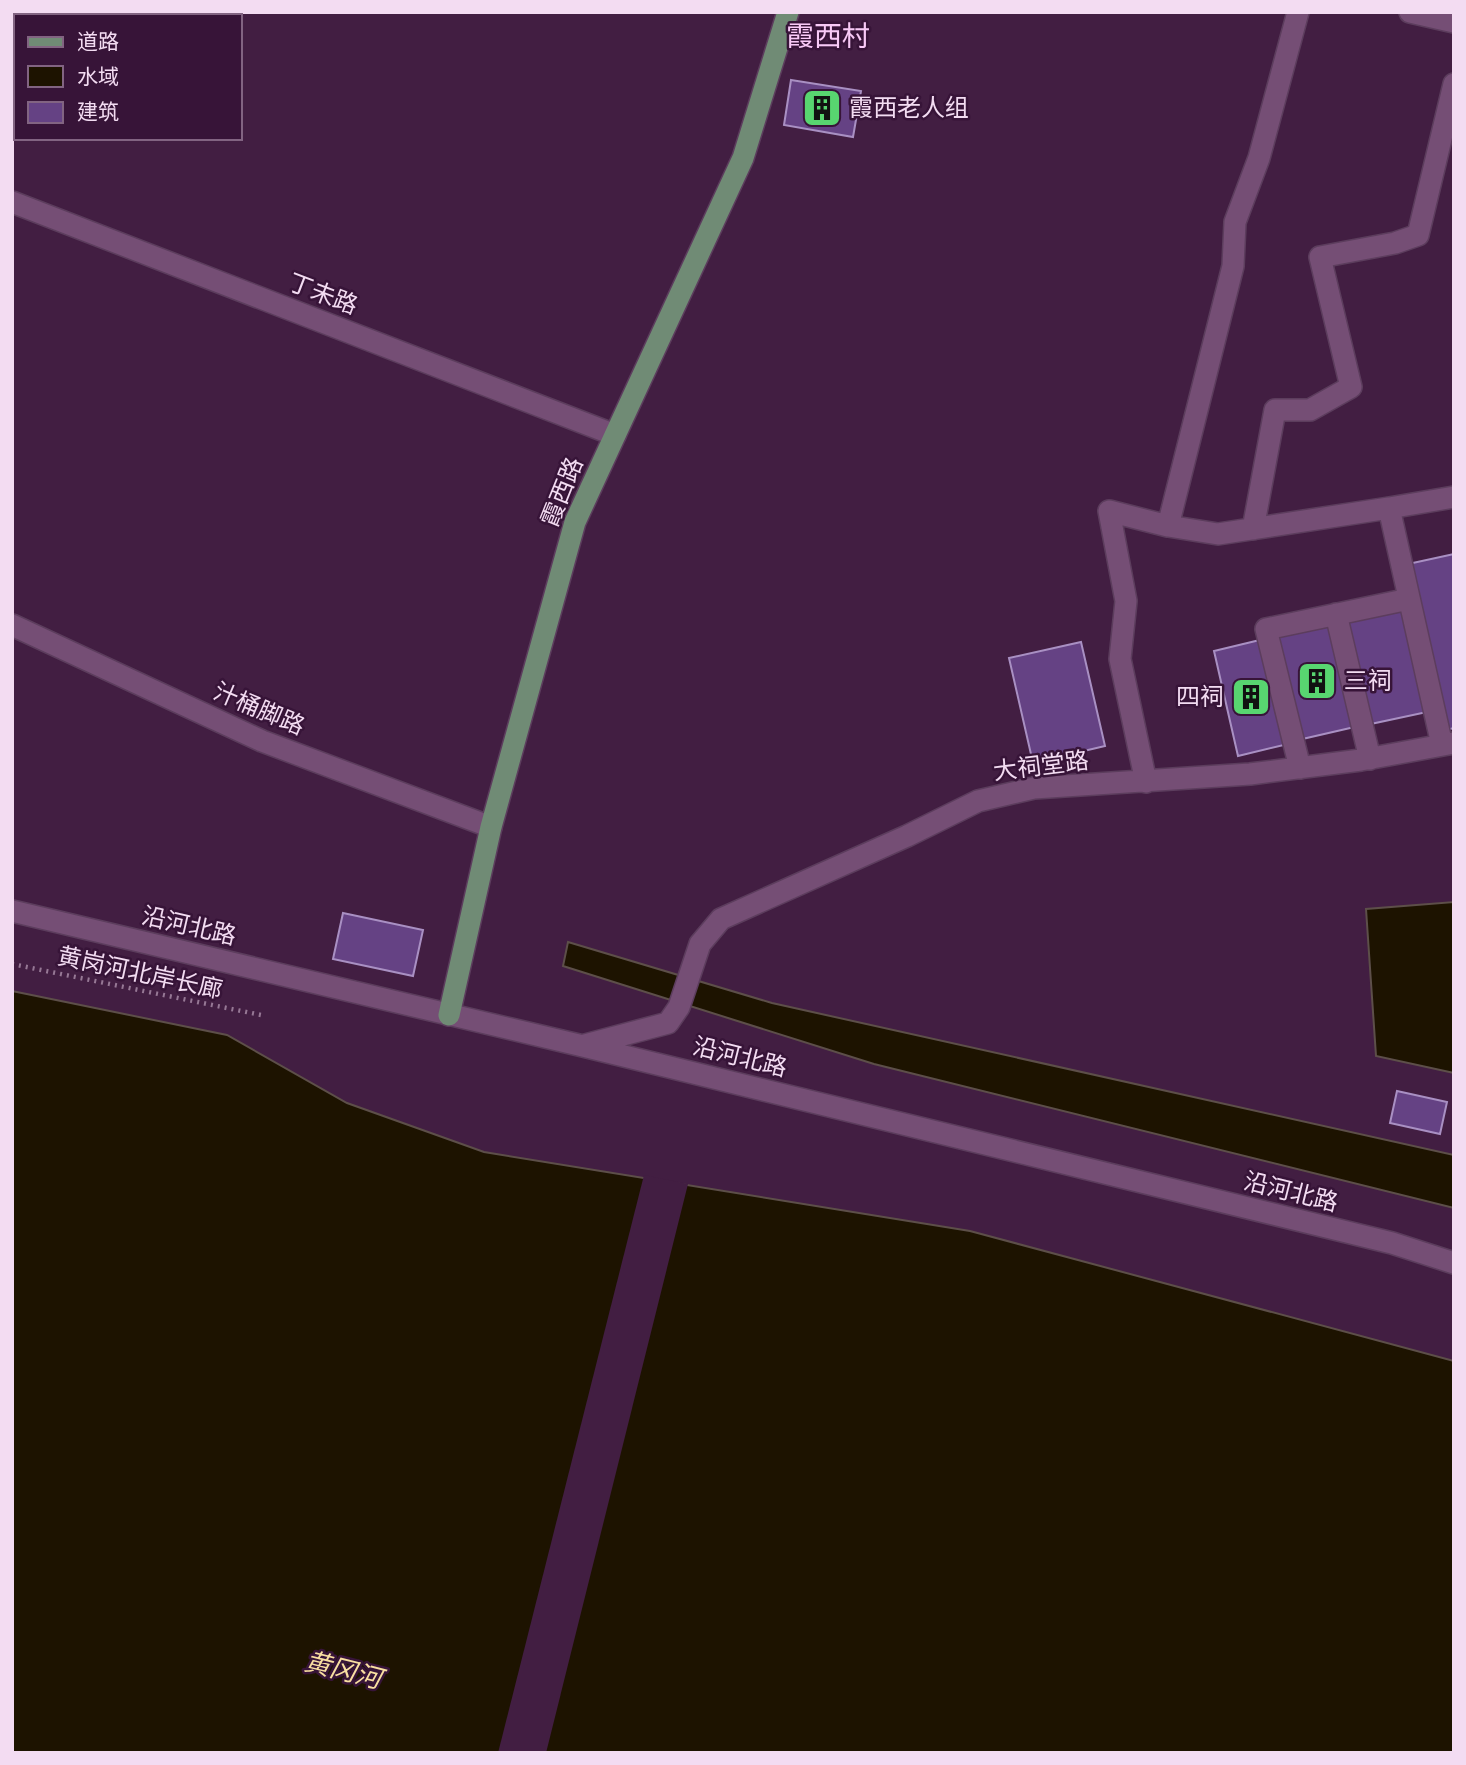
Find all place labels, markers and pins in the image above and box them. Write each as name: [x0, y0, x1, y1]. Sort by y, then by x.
building icon: 霞西老人组: [801, 87, 843, 129]
place label: 霞西老人组: [849, 94, 969, 122]
building icon: 三祠: [1296, 660, 1338, 702]
place label: 三祠: [1344, 667, 1392, 695]
building icon: 四祠: [1230, 676, 1272, 718]
place label: 四祠: [1176, 683, 1224, 711]

